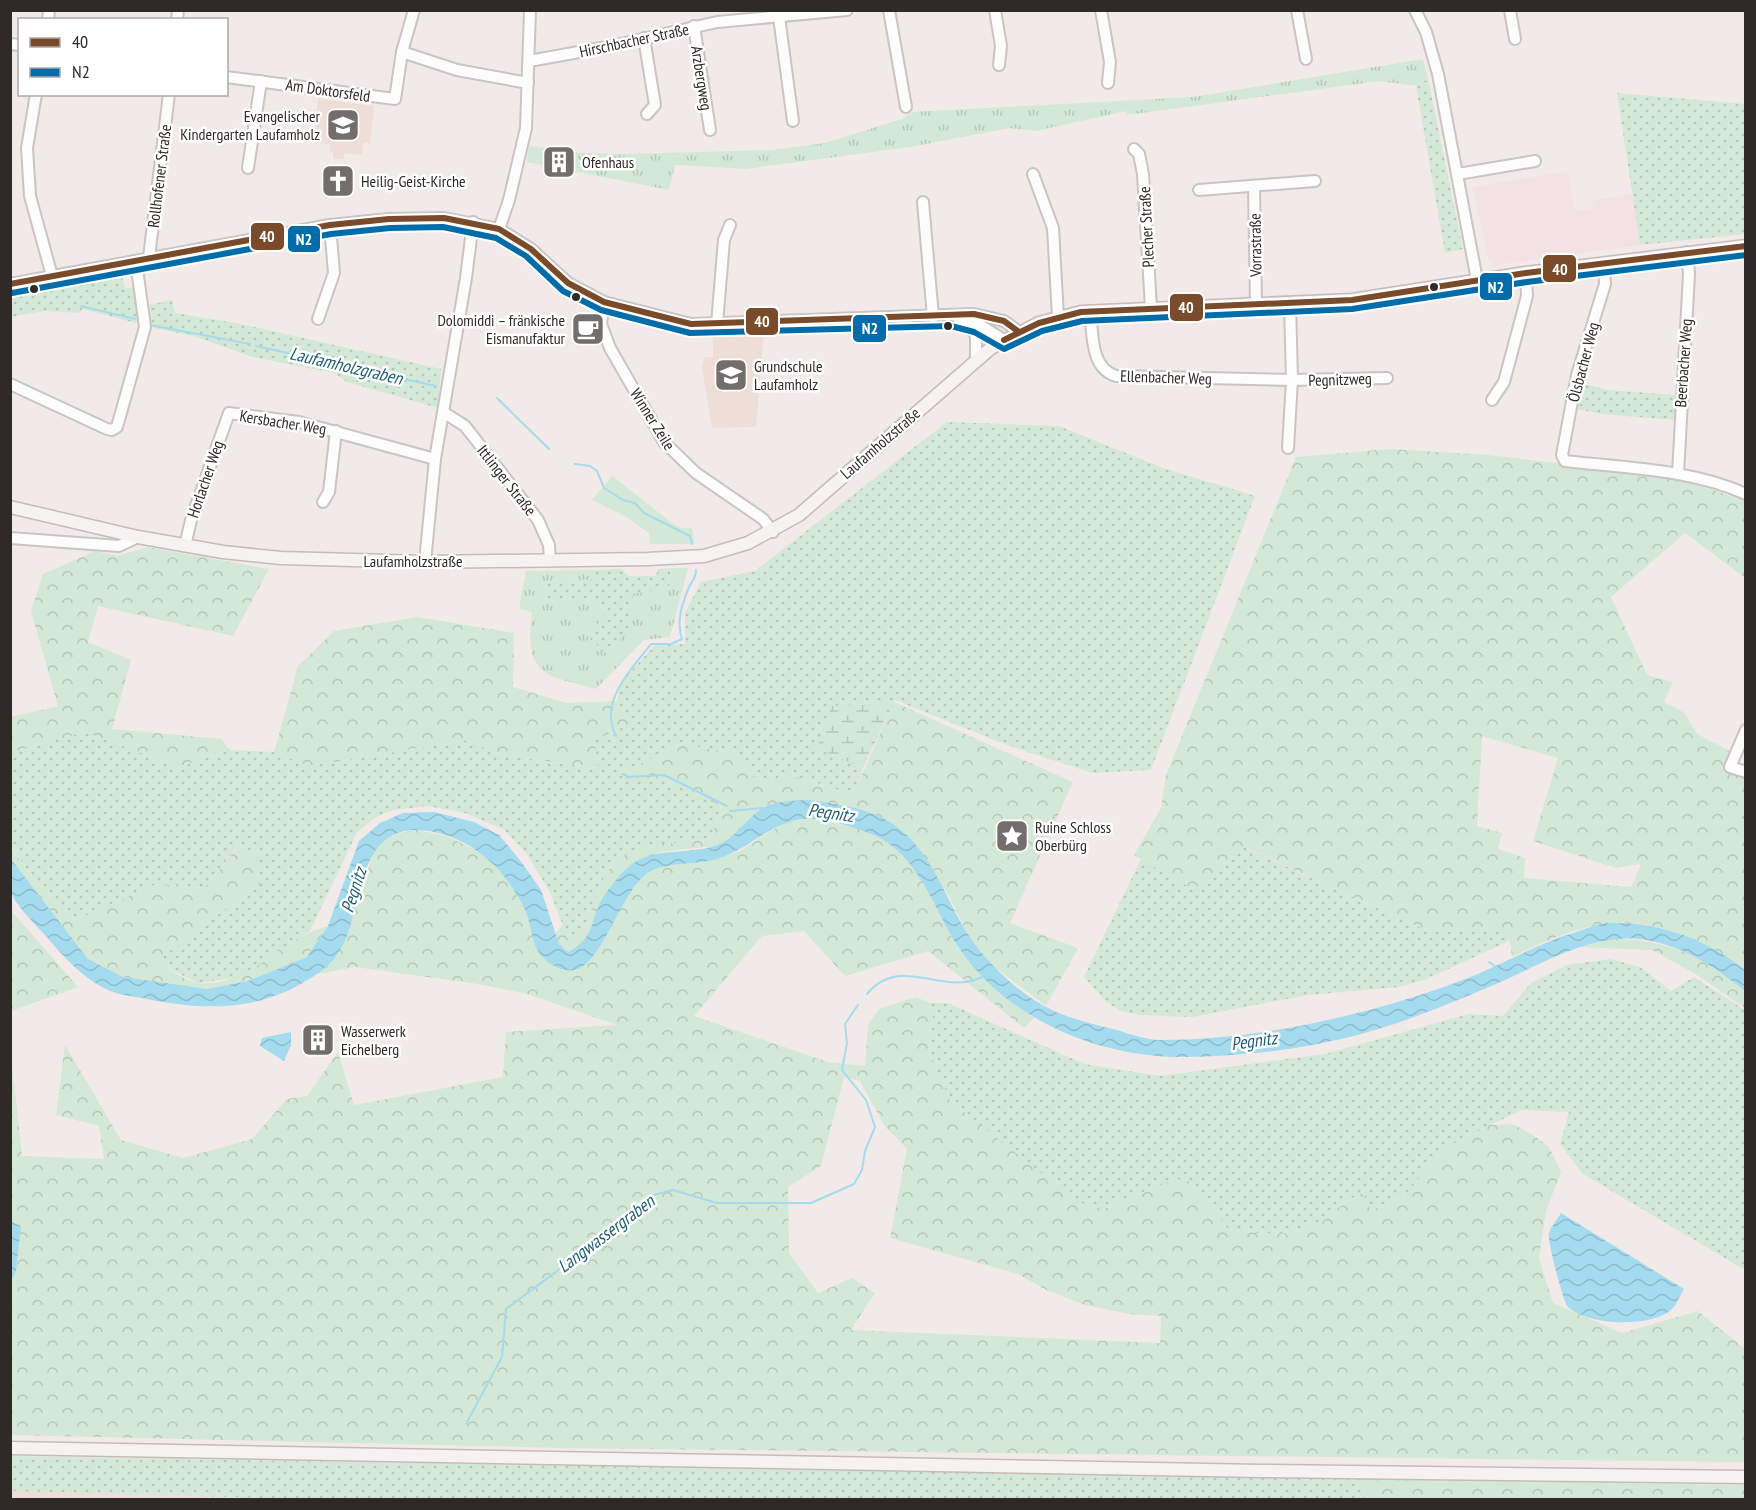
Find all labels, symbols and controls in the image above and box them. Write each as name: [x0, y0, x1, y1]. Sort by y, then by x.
legend: [18, 18, 228, 96]
street label: Hirschbacher Straße: [577, 19, 691, 61]
text: 40: [72, 30, 88, 53]
street label: Arzbergweg: [687, 44, 717, 112]
text: N2: [72, 60, 90, 83]
street label: Am Doktorsfeld: [284, 74, 372, 106]
place label: Evangelischer Kindergarten Laufamholz: [180, 106, 321, 144]
school or university icon: Evangelischer Kindergarten Laufamholz: [325, 107, 361, 143]
street label: Rollhofener Straße: [143, 123, 175, 229]
building icon: Ofenhaus: [541, 144, 577, 180]
place label: Ofenhaus: [582, 152, 634, 172]
church icon: Heilig-Geist-Kirche: [320, 163, 356, 199]
place label: Heilig-Geist-Kirche: [361, 171, 466, 191]
street label: Plecher Straße: [1134, 186, 1158, 268]
street label: Vorrastraße: [1244, 213, 1266, 278]
line badge: 40: [250, 222, 285, 251]
line badge: N2: [287, 225, 321, 253]
text: 40: [259, 226, 275, 246]
text: N2: [296, 229, 312, 249]
line badge: 40: [1542, 254, 1577, 283]
text: 40: [1552, 259, 1568, 279]
line badge: N2: [1479, 272, 1513, 301]
text: N2: [1488, 277, 1504, 297]
unlabelled marker: [1428, 281, 1440, 293]
unlabelled marker: [28, 283, 40, 295]
unlabelled marker: [570, 291, 582, 303]
line badge: 40: [1169, 293, 1204, 322]
text: 40: [1178, 297, 1194, 317]
line badge: 40: [745, 307, 779, 336]
place label: Dolomiddi – fränkische Eismanufaktur: [437, 310, 566, 348]
cafe icon: Dolomiddi – fränkische Eismanufaktur: [570, 311, 606, 347]
text: 40: [754, 311, 770, 331]
line badge: N2: [852, 314, 887, 343]
text: N2: [862, 318, 878, 338]
street label: Beerbacher Weg: [1670, 318, 1696, 408]
unlabelled marker: [942, 320, 954, 332]
street label: Ölsbacher Weg: [1563, 320, 1603, 404]
water label: Laufamholzgraben: [288, 341, 406, 390]
place label: Grundschule Laufamholz: [754, 356, 823, 394]
school or university icon: Grundschule Laufamholz: [713, 357, 749, 393]
street label: Ellenbacher Weg: [1120, 365, 1212, 389]
street label: Pegnitzweg: [1308, 368, 1372, 390]
street label: Winner Zeile: [626, 384, 680, 454]
street label: Laufamholzstraße: [836, 403, 924, 483]
street label: Kersbacher Weg: [238, 405, 328, 439]
street label: Horlacher Weg: [182, 438, 228, 520]
street label: Ittlinger Straße: [473, 441, 541, 519]
street label: Laufamholzstraße: [363, 551, 463, 571]
water label: Pegnitz: [807, 798, 858, 827]
place label: Ruine Schloss Oberbürg: [1035, 817, 1111, 855]
place icon: Ruine Schloss Oberbürg: [994, 818, 1030, 854]
water label: Pegnitz: [335, 862, 372, 915]
place label: Wasserwerk Eichelberg: [341, 1021, 407, 1059]
building icon: Wasserwerk Eichelberg: [300, 1022, 336, 1058]
water label: Pegnitz: [1230, 1026, 1281, 1055]
water label: Langwassergraben: [553, 1189, 660, 1278]

